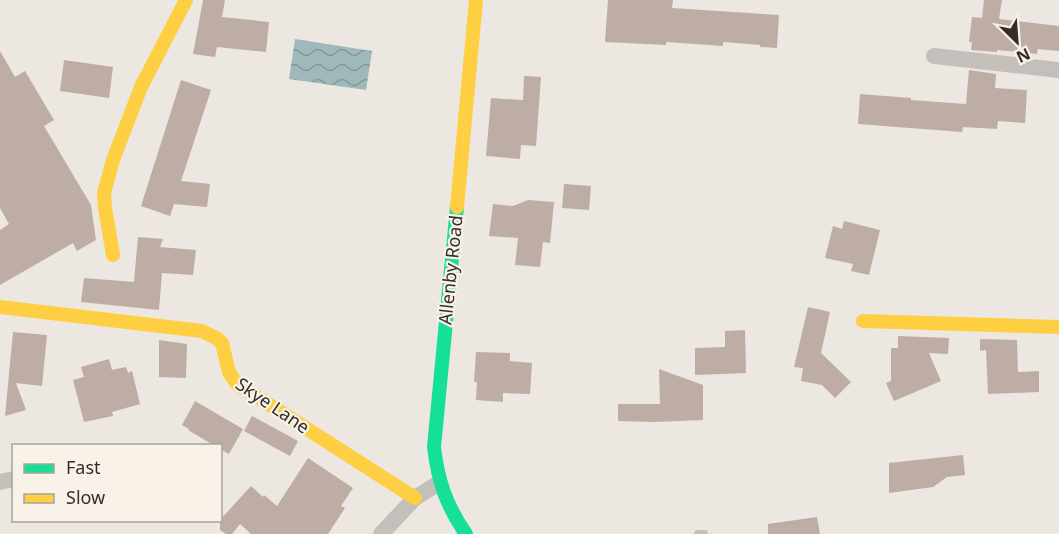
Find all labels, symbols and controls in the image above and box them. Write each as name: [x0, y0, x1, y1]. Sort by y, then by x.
north arrow: [987, 12, 1047, 72]
text: N: [1013, 43, 1034, 68]
street label: Allenby Road: [432, 214, 468, 326]
street label: Skye Lane: [231, 371, 315, 439]
legend: [12, 444, 222, 522]
text: Fast: [66, 455, 101, 479]
text: Slow: [66, 485, 105, 509]

